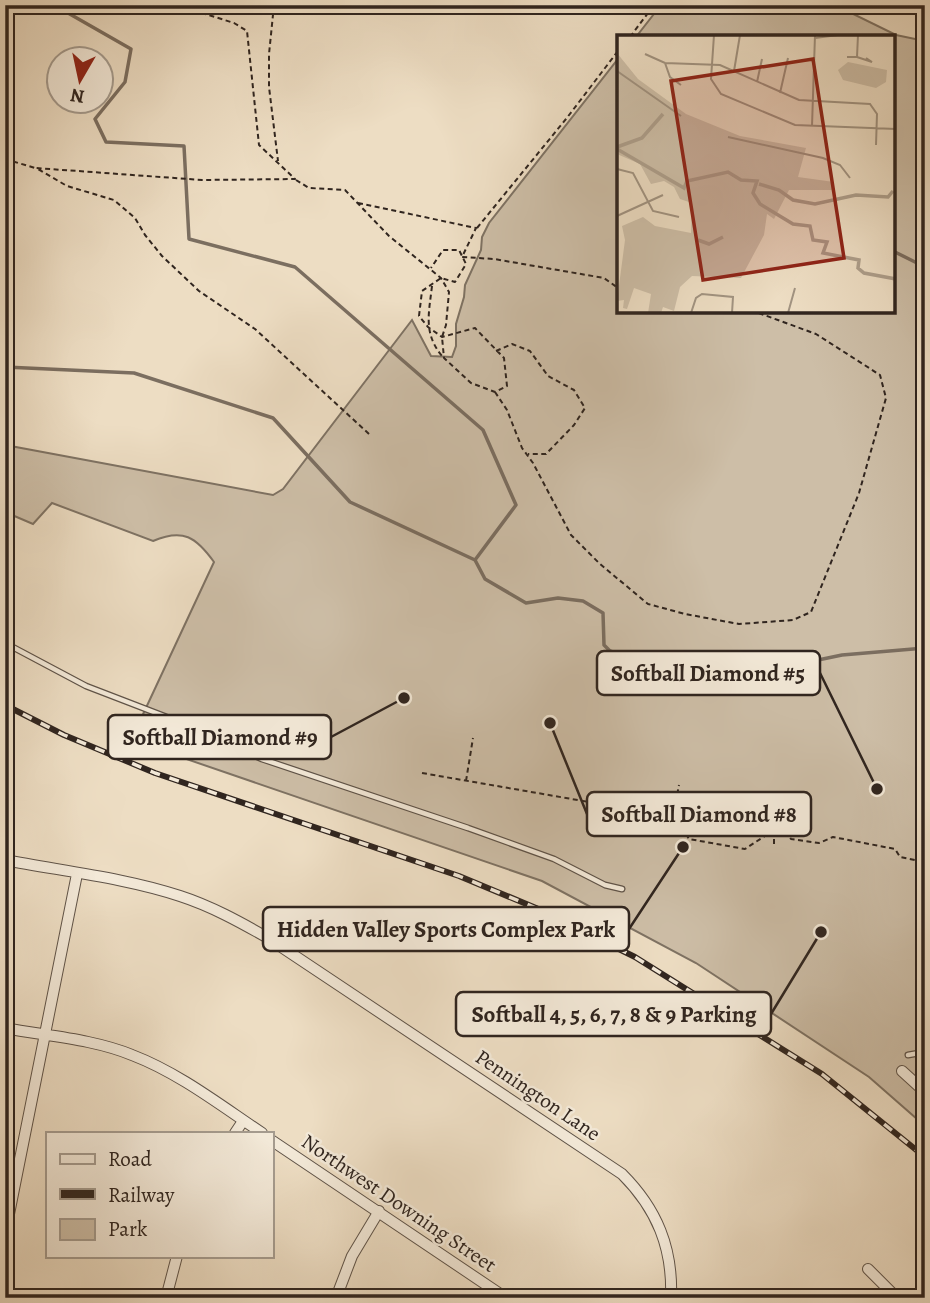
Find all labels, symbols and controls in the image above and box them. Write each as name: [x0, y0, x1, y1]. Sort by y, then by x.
inset map: [617, 35, 895, 313]
north arrow: [46, 46, 116, 116]
text: N: [68, 82, 86, 110]
callout: Softball Diamond #5: [597, 651, 820, 695]
text: Softball Diamond #5: [611, 658, 805, 689]
callout: Softball Diamond #9: [108, 715, 331, 759]
text: Softball Diamond #9: [122, 722, 318, 753]
callout: Softball Diamond #8: [587, 792, 811, 836]
text: Softball Diamond #8: [601, 799, 797, 830]
callout: Hidden Valley Sports Complex Park: [263, 907, 629, 951]
text: Hidden Valley Sports Complex Park: [277, 914, 615, 945]
callout: Softball 4, 5, 6, 7, 8 & 9 Parking: [456, 992, 771, 1036]
text: Softball 4, 5, 6, 7, 8 & 9 Parking: [471, 999, 757, 1030]
street label: Pennington Lane: [470, 1043, 606, 1147]
street label: Northwest Downing Street: [296, 1127, 502, 1279]
legend: [46, 1132, 273, 1258]
text: Road: [108, 1145, 152, 1173]
text: Railway: [108, 1181, 175, 1209]
text: Park: [108, 1215, 148, 1243]

